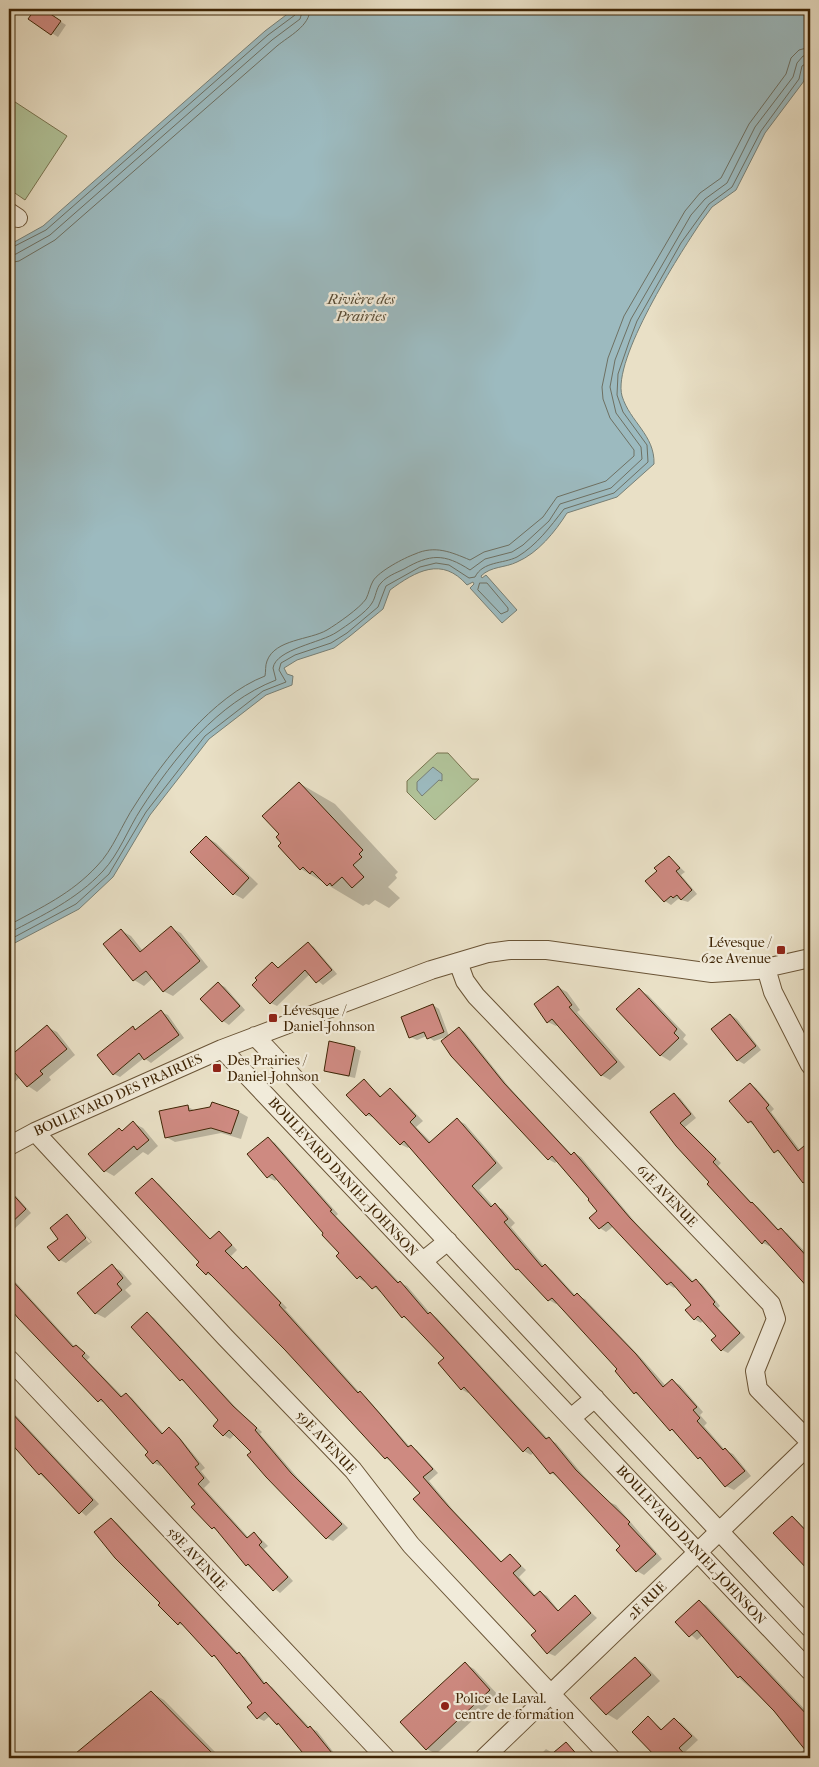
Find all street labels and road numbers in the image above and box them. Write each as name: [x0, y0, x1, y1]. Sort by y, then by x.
street label: BOULEVARD DES PRAIRIES: [31, 1050, 205, 1140]
street label: BOULEVARD DANIEL-JOHNSON: [265, 1094, 422, 1260]
street label: 61E AVENUE: [633, 1161, 701, 1231]
street label: 59E AVENUE: [292, 1407, 360, 1478]
street label: BOULEVARD DANIEL-JOHNSON: [613, 1462, 770, 1628]
street label: 58E AVENUE: [163, 1524, 231, 1595]
street label: 2E RUE: [624, 1578, 670, 1624]

